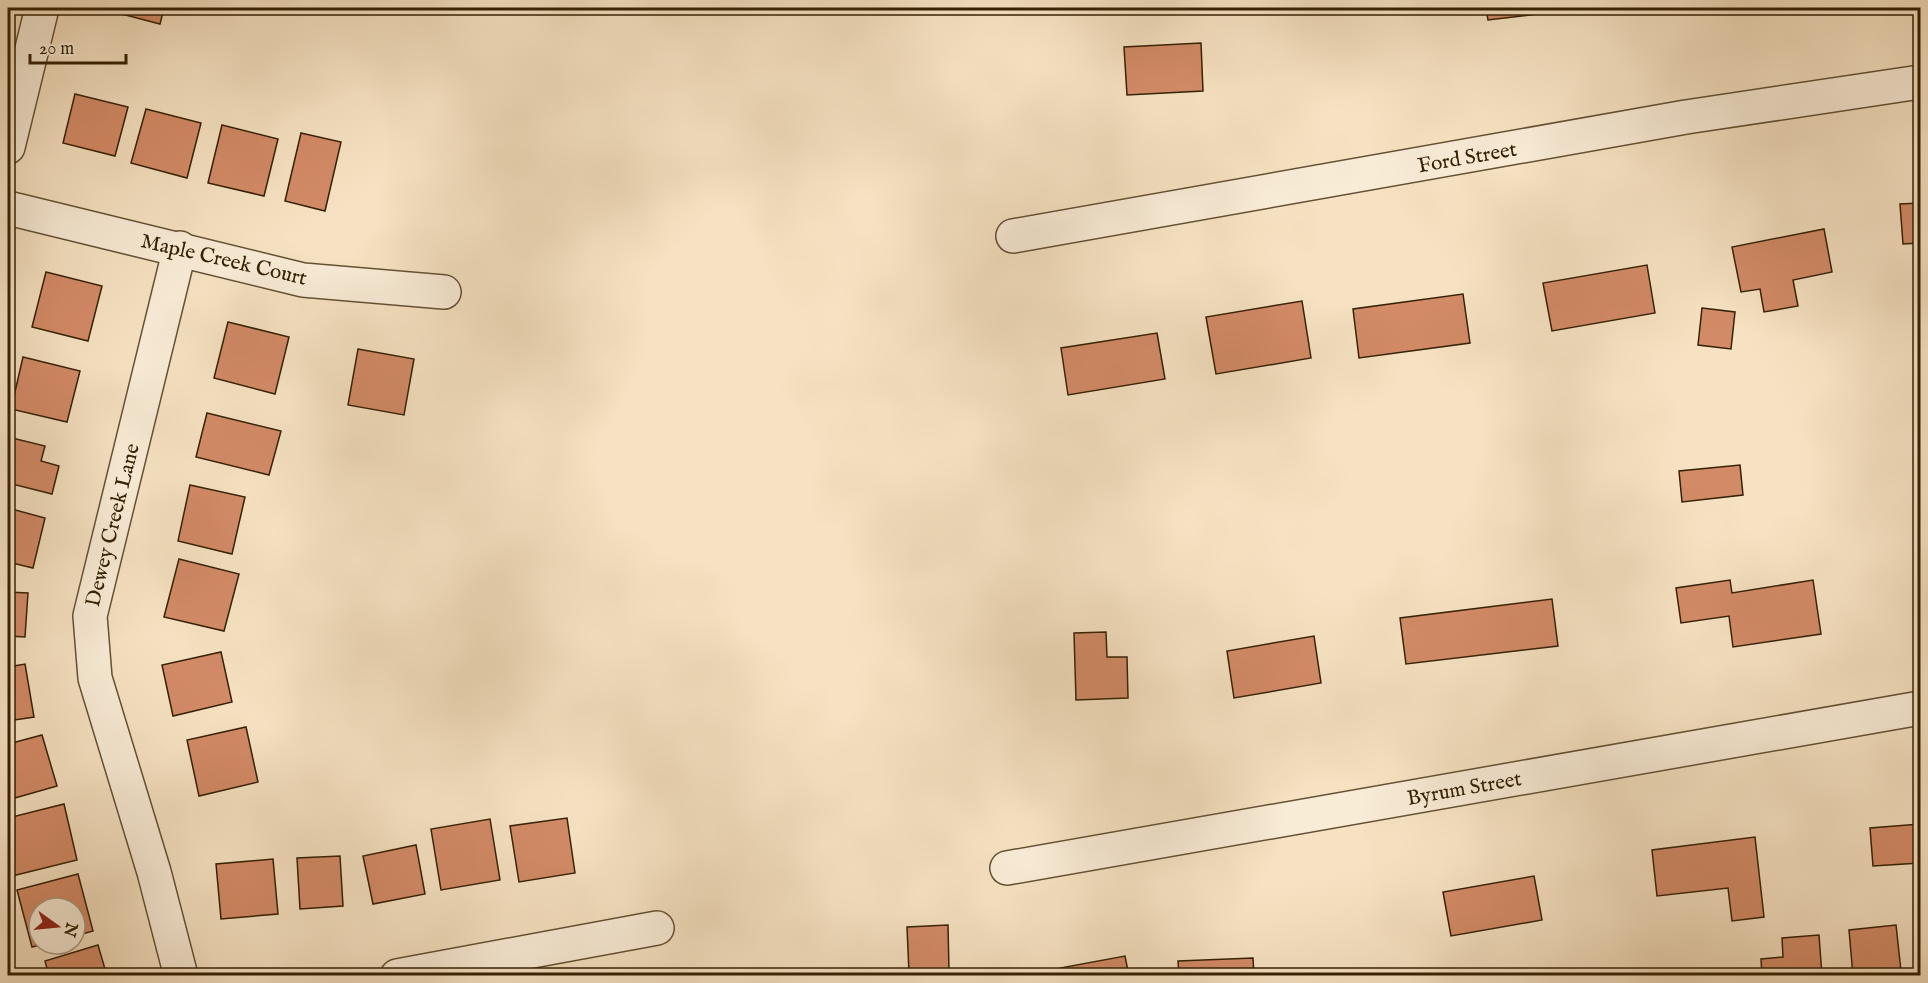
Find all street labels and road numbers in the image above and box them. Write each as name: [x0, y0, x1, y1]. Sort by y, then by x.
street label: Ford Street: [1416, 136, 1519, 180]
street label: Maple Creek Court: [138, 228, 309, 293]
street label: Dewey Creek Lane: [80, 441, 147, 610]
street label: Byrum Street: [1405, 766, 1524, 813]

